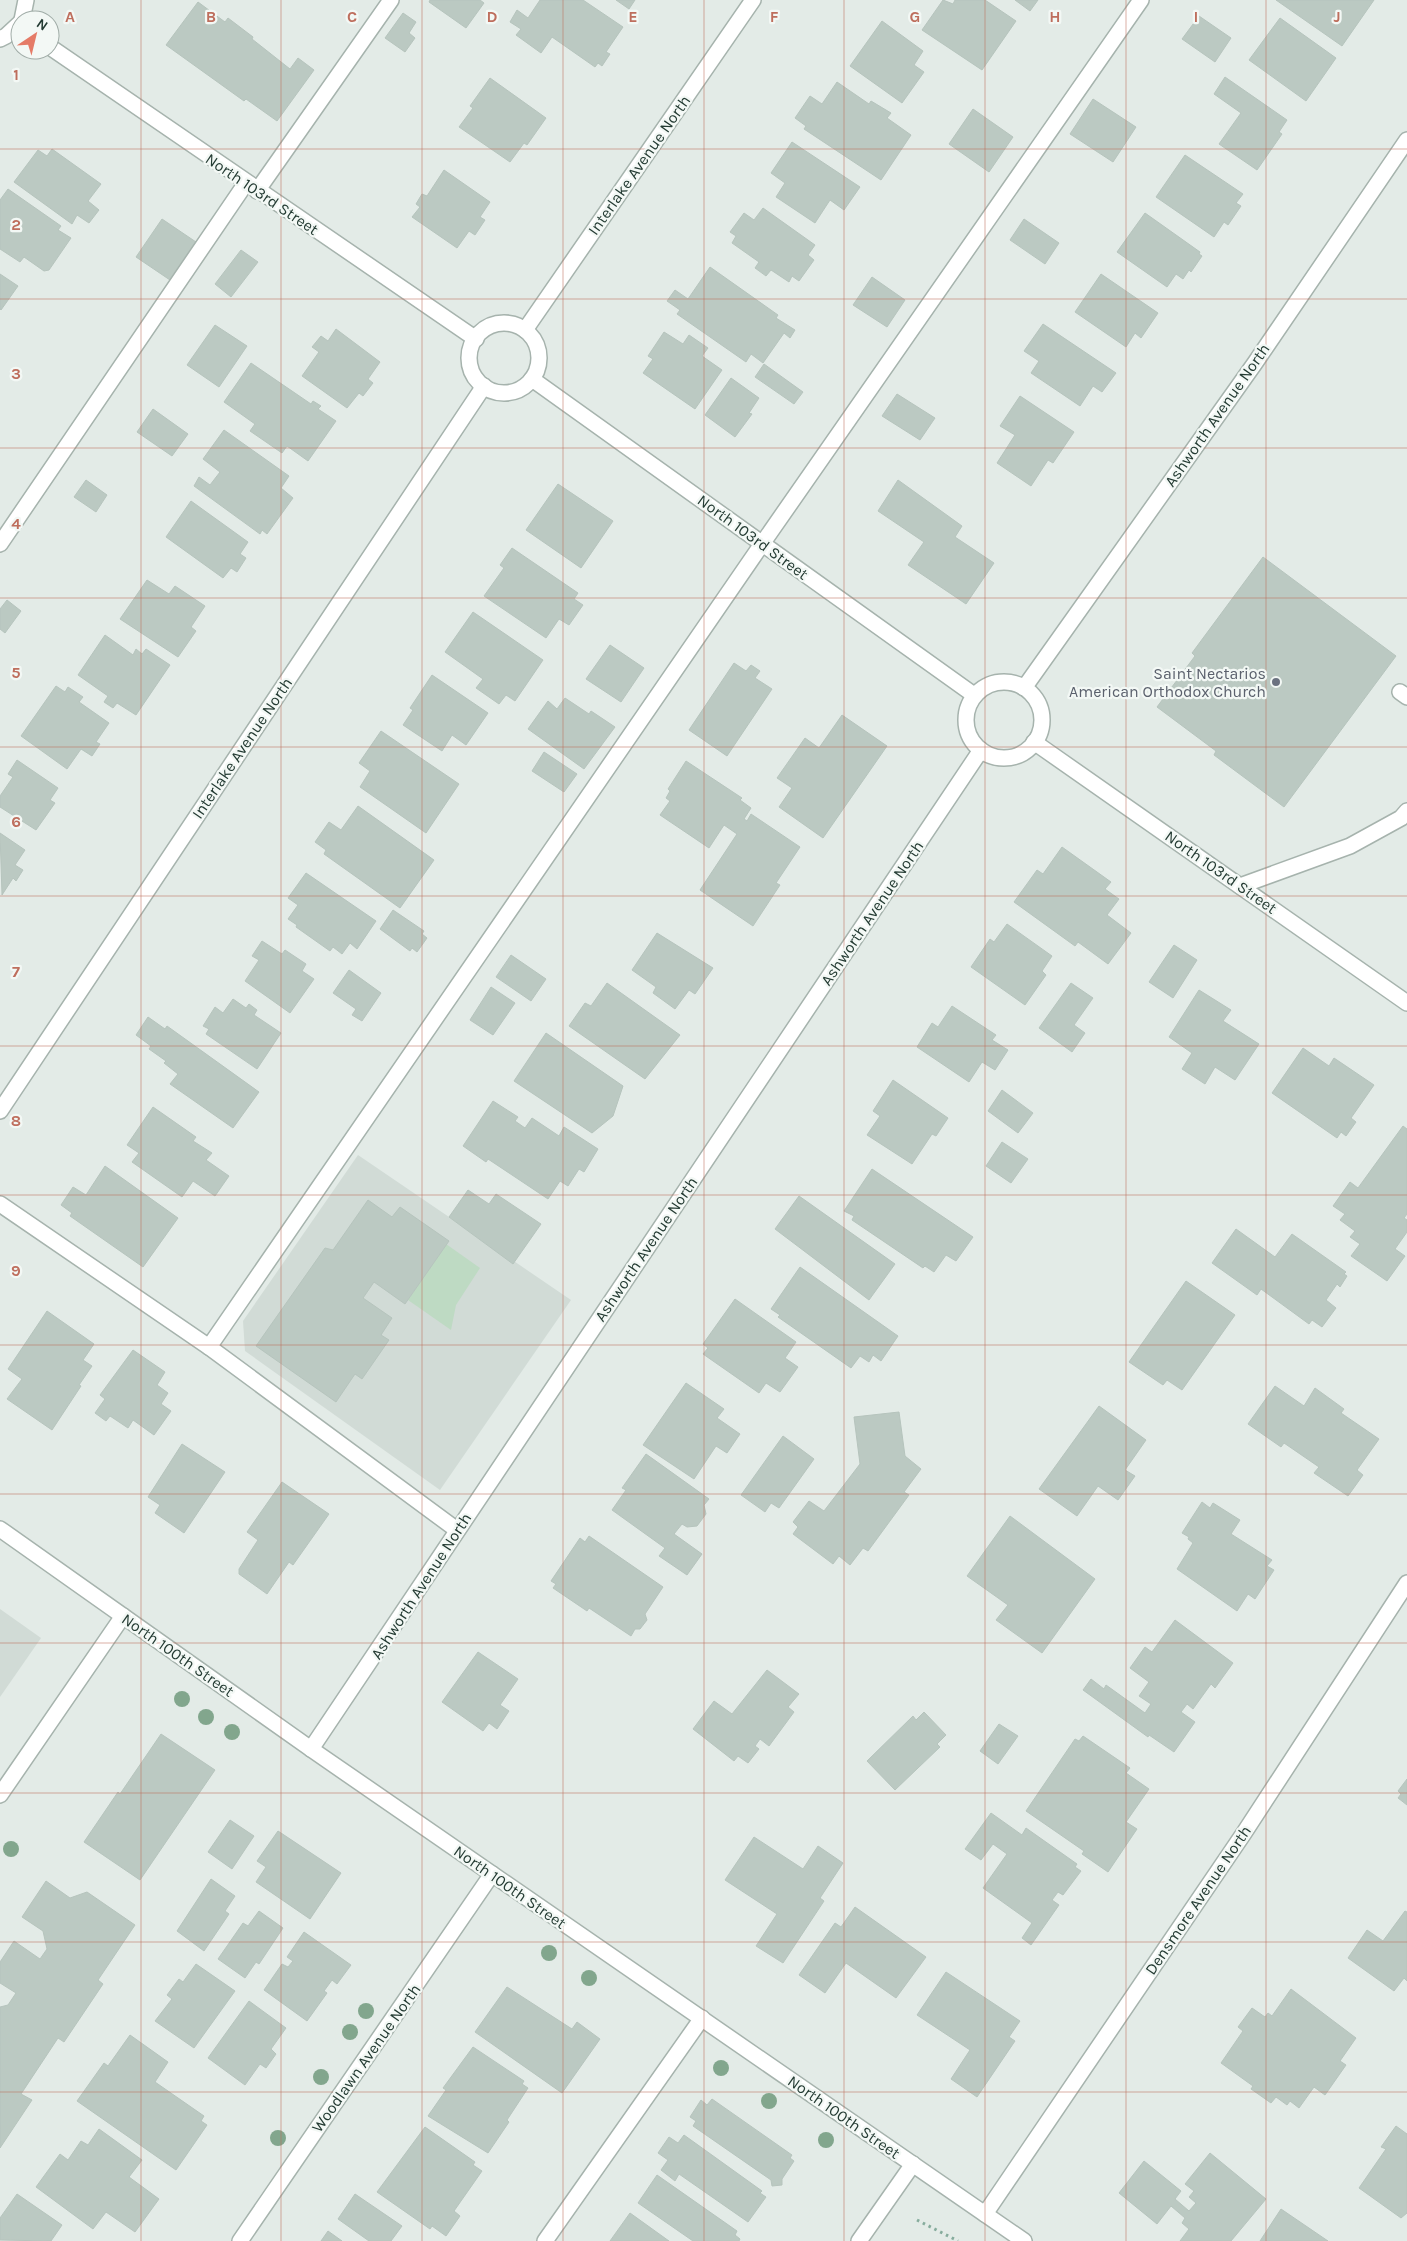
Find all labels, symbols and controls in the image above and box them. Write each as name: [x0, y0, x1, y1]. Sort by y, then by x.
text: A: [65, 7, 75, 26]
text: B: [206, 7, 216, 26]
text: C: [347, 7, 357, 26]
text: D: [487, 7, 498, 26]
text: E: [628, 7, 638, 26]
text: F: [770, 7, 779, 26]
text: G: [910, 7, 920, 26]
text: H: [1049, 7, 1061, 26]
text: I: [1194, 7, 1198, 26]
text: J: [1333, 7, 1341, 26]
north arrow: [10, 10, 60, 60]
text: N: [33, 15, 51, 35]
text: 1: [13, 65, 19, 84]
street label: Interlake Avenue North: [584, 92, 694, 238]
street label: North 103rd Street: [202, 149, 322, 239]
text: 2: [11, 215, 21, 234]
street label: Ashworth Avenue North: [1160, 340, 1274, 490]
text: 3: [11, 364, 21, 383]
street label: North 103rd Street: [694, 490, 812, 584]
text: 4: [11, 514, 21, 533]
text: 5: [11, 663, 21, 682]
place label: Saint Nectarios American Orthodox Church: [1069, 664, 1266, 701]
street label: Interlake Avenue North: [188, 674, 296, 822]
marker: Saint Nectarios American Orthodox Church: [1270, 676, 1282, 688]
text: 6: [11, 812, 21, 831]
street label: North 103rd Street: [1161, 826, 1281, 918]
street label: Ashworth Avenue North: [816, 837, 928, 989]
text: 7: [12, 962, 20, 981]
text: 8: [11, 1111, 21, 1130]
street label: Ashworth Avenue North: [590, 1173, 702, 1325]
text: 9: [11, 1261, 21, 1280]
street label: Ashworth Avenue North: [367, 1509, 475, 1663]
street label: North 100th Street: [118, 1609, 238, 1701]
street label: Densmore Avenue North: [1141, 1822, 1255, 1978]
street label: North 100th Street: [450, 1841, 570, 1933]
street label: Woodlawn Avenue North: [308, 1980, 424, 2136]
street label: North 100th Street: [784, 2071, 904, 2163]

